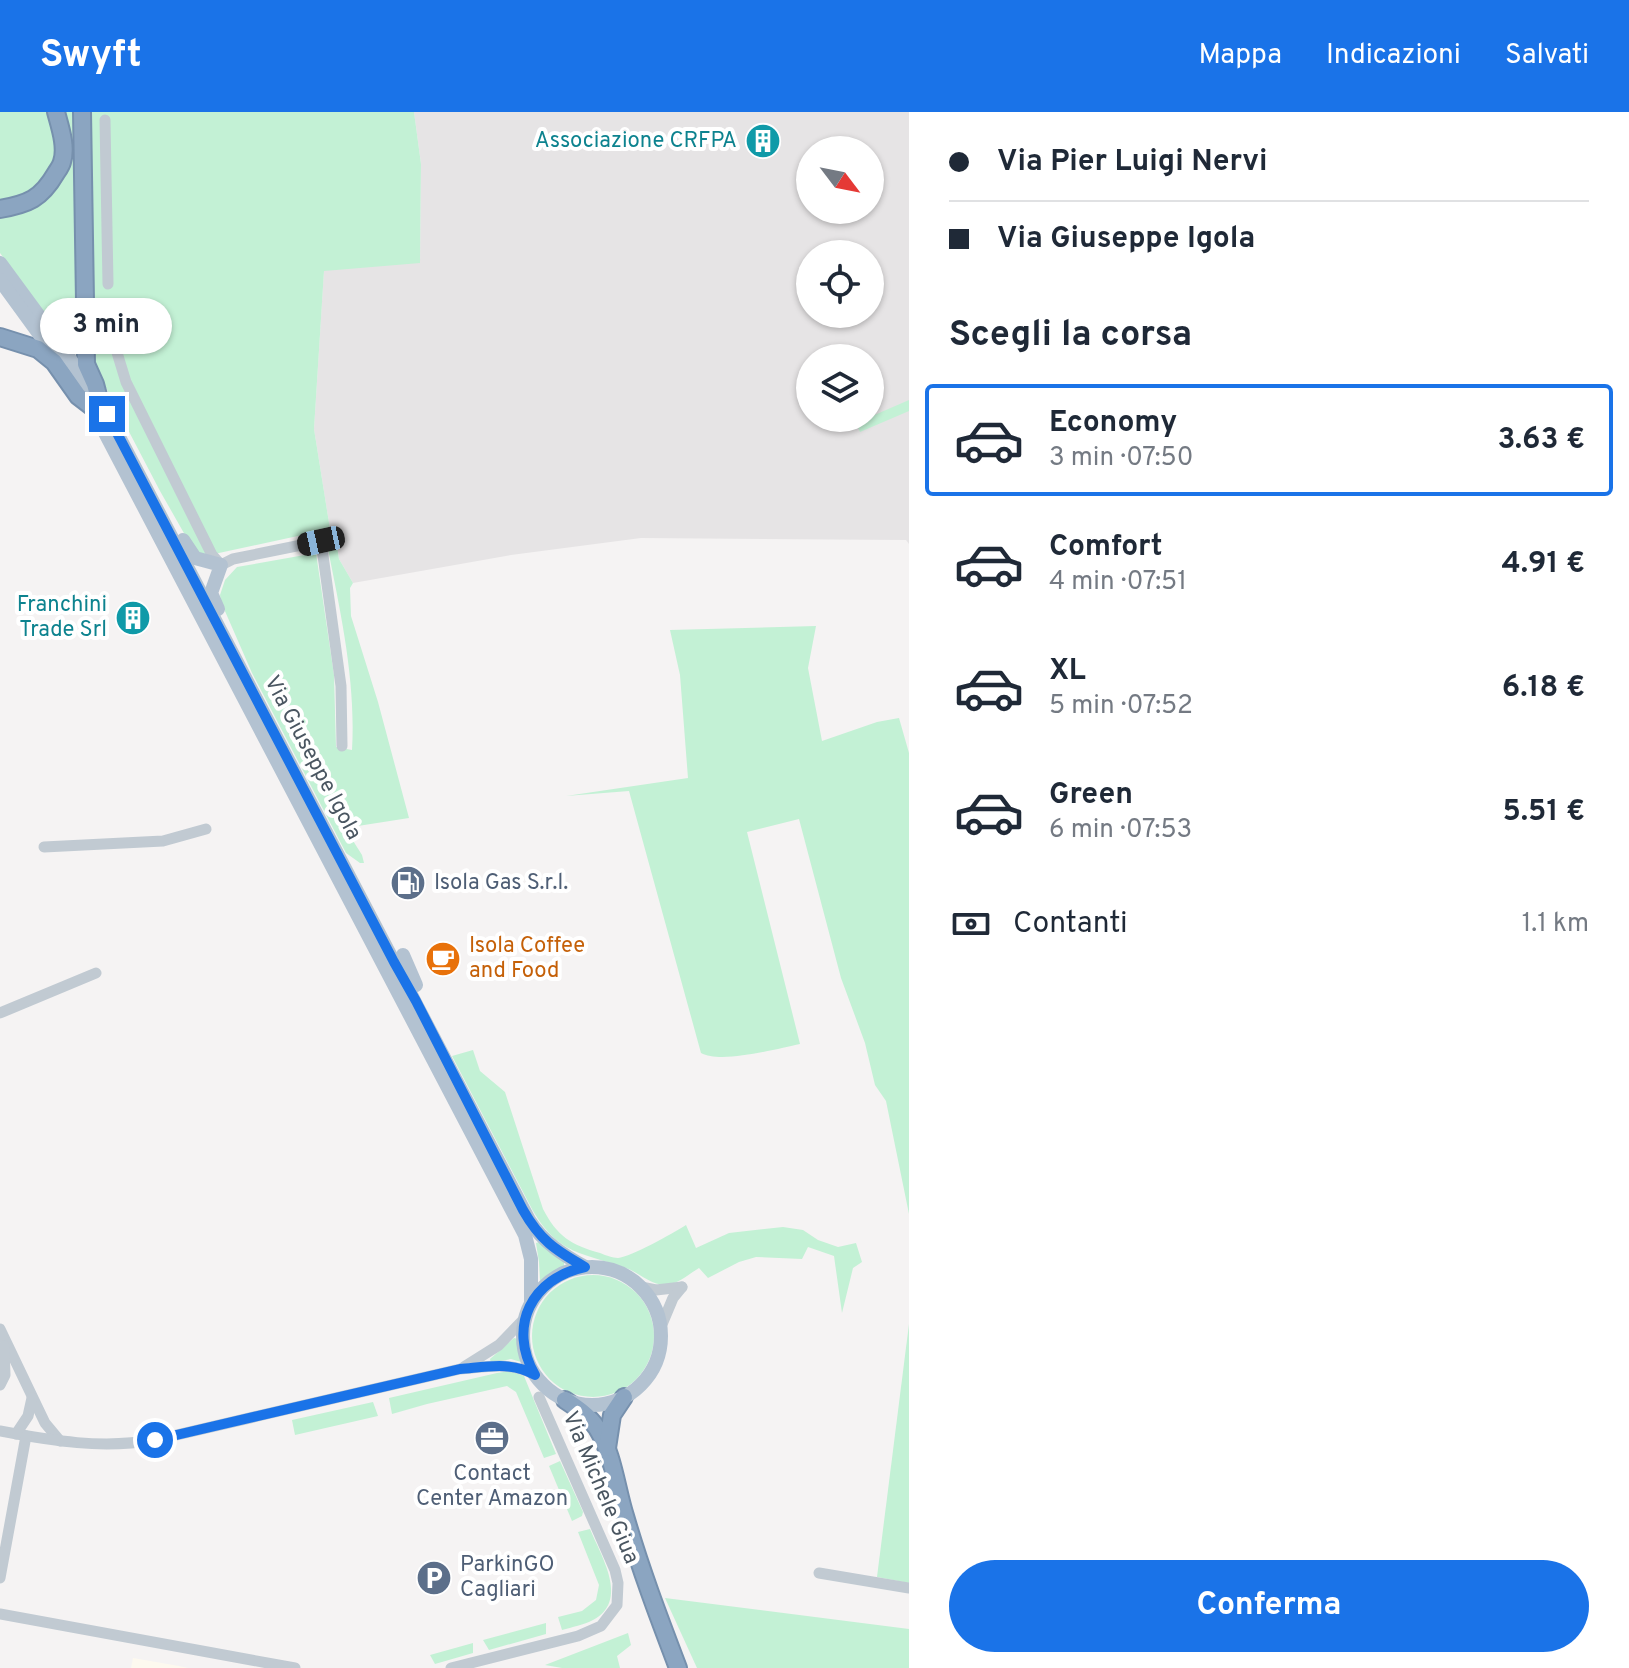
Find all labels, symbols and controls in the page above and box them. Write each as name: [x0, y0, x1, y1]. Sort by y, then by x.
text: Swyft: [40, 32, 142, 81]
text: Mappa: [1199, 38, 1282, 74]
text: Indicazioni: [1326, 38, 1461, 74]
text: Salvati: [1505, 38, 1589, 74]
building icon: Associazione CRFPA: [744, 122, 782, 160]
place label: Associazione CRFPA: [535, 128, 737, 155]
north arrow: [796, 136, 884, 224]
map controls: [796, 136, 884, 432]
text: Via Pier Luigi Nervi: [997, 144, 1268, 181]
text: Via Giuseppe Igola: [997, 221, 1255, 258]
button: locate: [796, 240, 884, 328]
callout: 3 min: [41, 298, 173, 354]
text: 3 min: [72, 309, 140, 342]
text: Scegli la corsa: [949, 313, 1192, 359]
button: layers: [796, 344, 884, 432]
route end: [89, 396, 125, 432]
icon: car: [953, 404, 1025, 476]
text: Economy: [1049, 405, 1177, 442]
text: 3.63 €: [1497, 422, 1585, 459]
text: 3 min · 07:50: [1049, 442, 1193, 475]
car: [295, 524, 347, 558]
icon: car: [953, 528, 1025, 600]
text: Comfort: [1049, 529, 1162, 566]
text: 4.91 €: [1502, 546, 1585, 583]
text: 4 min · 07:51: [1049, 566, 1187, 599]
place label: Franchini Trade Srl: [17, 592, 107, 644]
building icon: Franchini Trade Srl: [114, 599, 152, 637]
icon: car: [953, 652, 1025, 724]
text: XL: [1049, 653, 1086, 690]
text: 6.18 €: [1502, 670, 1585, 707]
street label: Via Giuseppe Igola: [257, 671, 367, 845]
text: 5 min · 07:52: [1049, 690, 1193, 723]
icon: car: [953, 776, 1025, 848]
text: Green: [1049, 777, 1133, 814]
text: 5.51 €: [1502, 794, 1585, 831]
text: 6 min · 07:53: [1049, 814, 1192, 847]
fuel station icon: Isola Gas S.r.l.: [389, 864, 427, 902]
place label: Isola Gas S.r.l.: [434, 870, 568, 897]
icon: cash: [949, 902, 993, 946]
text: Contanti: [1013, 906, 1128, 943]
text: 1.1 km: [1522, 908, 1589, 941]
place label: Isola Coffee and Food: [469, 933, 585, 985]
cafe icon: Isola Coffee and Food: [424, 940, 462, 978]
street label: Via Michele Giua: [556, 1408, 644, 1568]
office icon: Contact Center Amazon: [473, 1419, 511, 1457]
route start: [137, 1422, 173, 1458]
place label: Contact Center Amazon: [416, 1461, 568, 1513]
place label: ParkinGO Cagliari: [460, 1552, 555, 1604]
parking icon: ParkinGO Cagliari: [415, 1559, 453, 1597]
button: Conferma: [949, 1560, 1589, 1652]

